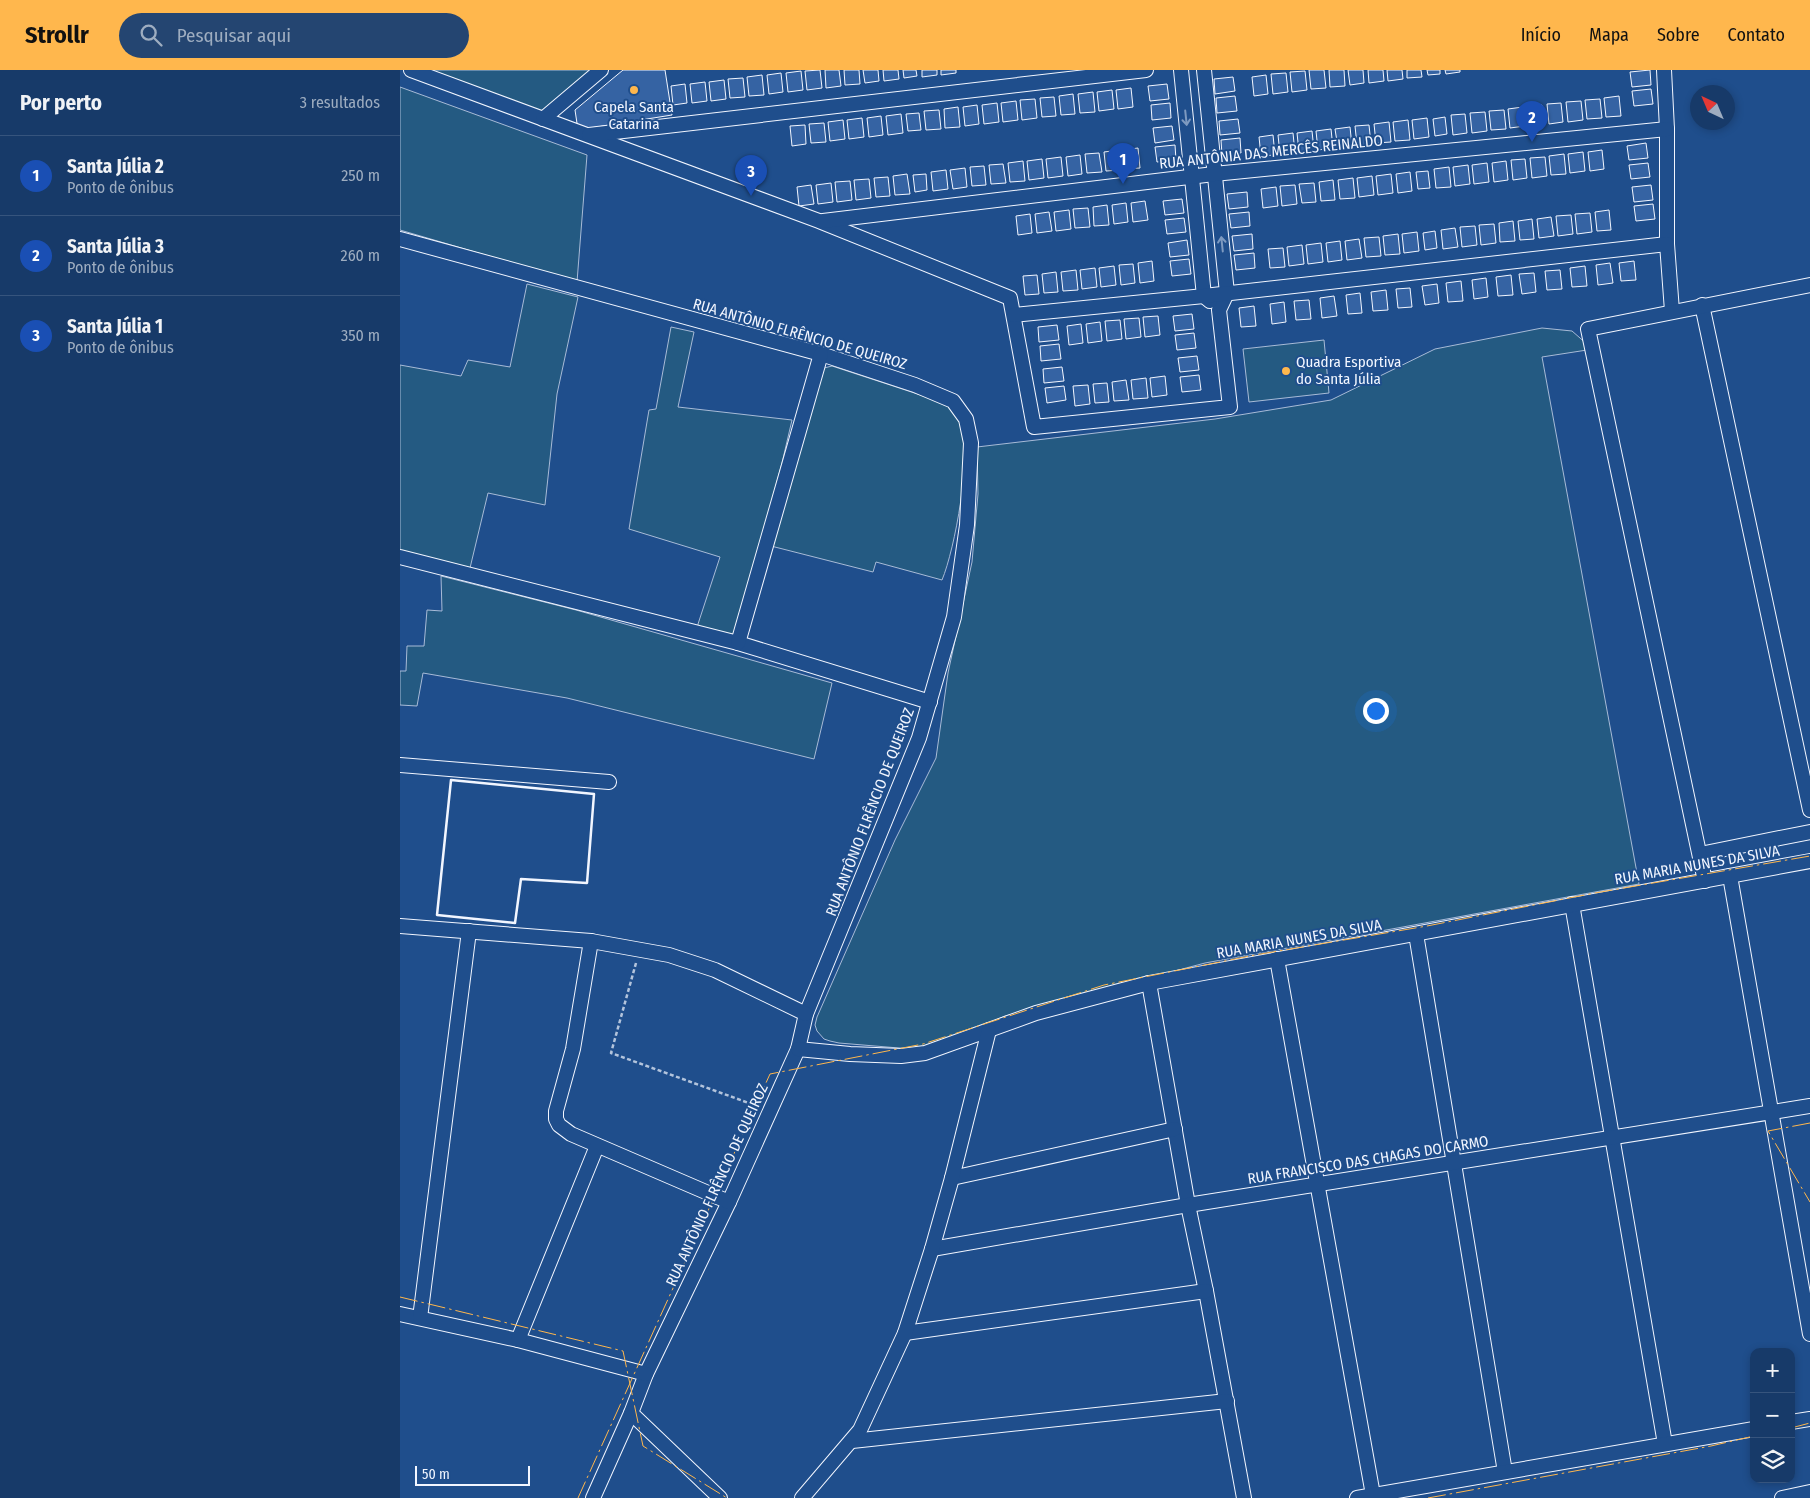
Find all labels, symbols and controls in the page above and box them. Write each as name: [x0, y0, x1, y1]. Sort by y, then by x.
search box: [119, 13, 469, 58]
text: Strollr: [25, 21, 89, 49]
icon: search: [137, 21, 165, 49]
text: Pesquisar aqui: [177, 24, 291, 47]
text: Início: [1521, 24, 1561, 46]
text: Mapa: [1589, 24, 1629, 46]
text: Sobre: [1657, 24, 1700, 46]
text: Contato: [1728, 24, 1785, 46]
marker: Capela Santa Catarina: [628, 84, 640, 96]
north arrow: [1690, 85, 1735, 130]
text: Por perto: [20, 90, 102, 116]
text: 3 resultados: [300, 93, 380, 112]
place label: Capela Santa Catarina: [594, 98, 674, 133]
pin: 2: [1516, 101, 1548, 142]
one-way arrow: [1181, 110, 1191, 126]
street label: RUA ANTÔNIA DAS MERCÊS REINALDO: [1158, 131, 1384, 173]
pin: 1: [1107, 143, 1139, 184]
text: Santa Júlia 2: [67, 155, 164, 178]
pin: 3: [735, 155, 767, 196]
text: 1: [33, 166, 39, 185]
text: 250 m: [341, 166, 380, 185]
text: Ponto de ônibus: [67, 178, 174, 197]
text: Santa Júlia 3: [67, 235, 164, 258]
one-way arrow: [1217, 237, 1227, 253]
text: 2: [32, 246, 40, 265]
text: 260 m: [341, 246, 380, 265]
text: Ponto de ônibus: [67, 258, 174, 277]
street label: RUA ANTÔNIO FLRÊNCIO DE QUEIROZ: [691, 295, 909, 373]
text: Santa Júlia 1: [67, 315, 163, 338]
text: 3: [32, 326, 40, 345]
text: 350 m: [341, 326, 380, 345]
text: Ponto de ônibus: [67, 338, 174, 357]
place label: Quadra Esportiva do Santa Júlia: [1296, 353, 1401, 388]
marker: Quadra Esportiva do Santa Júlia: [1280, 365, 1292, 377]
your location: [1363, 698, 1389, 724]
street label: RUA ANTÔNIO FLRÊNCIO DE QUEIROZ: [822, 705, 918, 919]
street label: RUA MARIA NUNES DA SILVA: [1613, 842, 1781, 888]
street label: RUA MARIA NUNES DA SILVA: [1215, 916, 1383, 962]
street label: RUA ANTÔNIO FLRÊNCIO DE QUEIROZ: [662, 1081, 772, 1289]
street label: RUA FRANCISCO DAS CHAGAS DO CARMO: [1246, 1132, 1490, 1188]
map controls: [1750, 1348, 1795, 1483]
button: +: [1750, 1348, 1795, 1393]
button: −: [1750, 1393, 1795, 1438]
button: layers: [1750, 1438, 1795, 1483]
scale bar: [415, 1463, 530, 1486]
text: 50 m: [422, 1466, 450, 1483]

